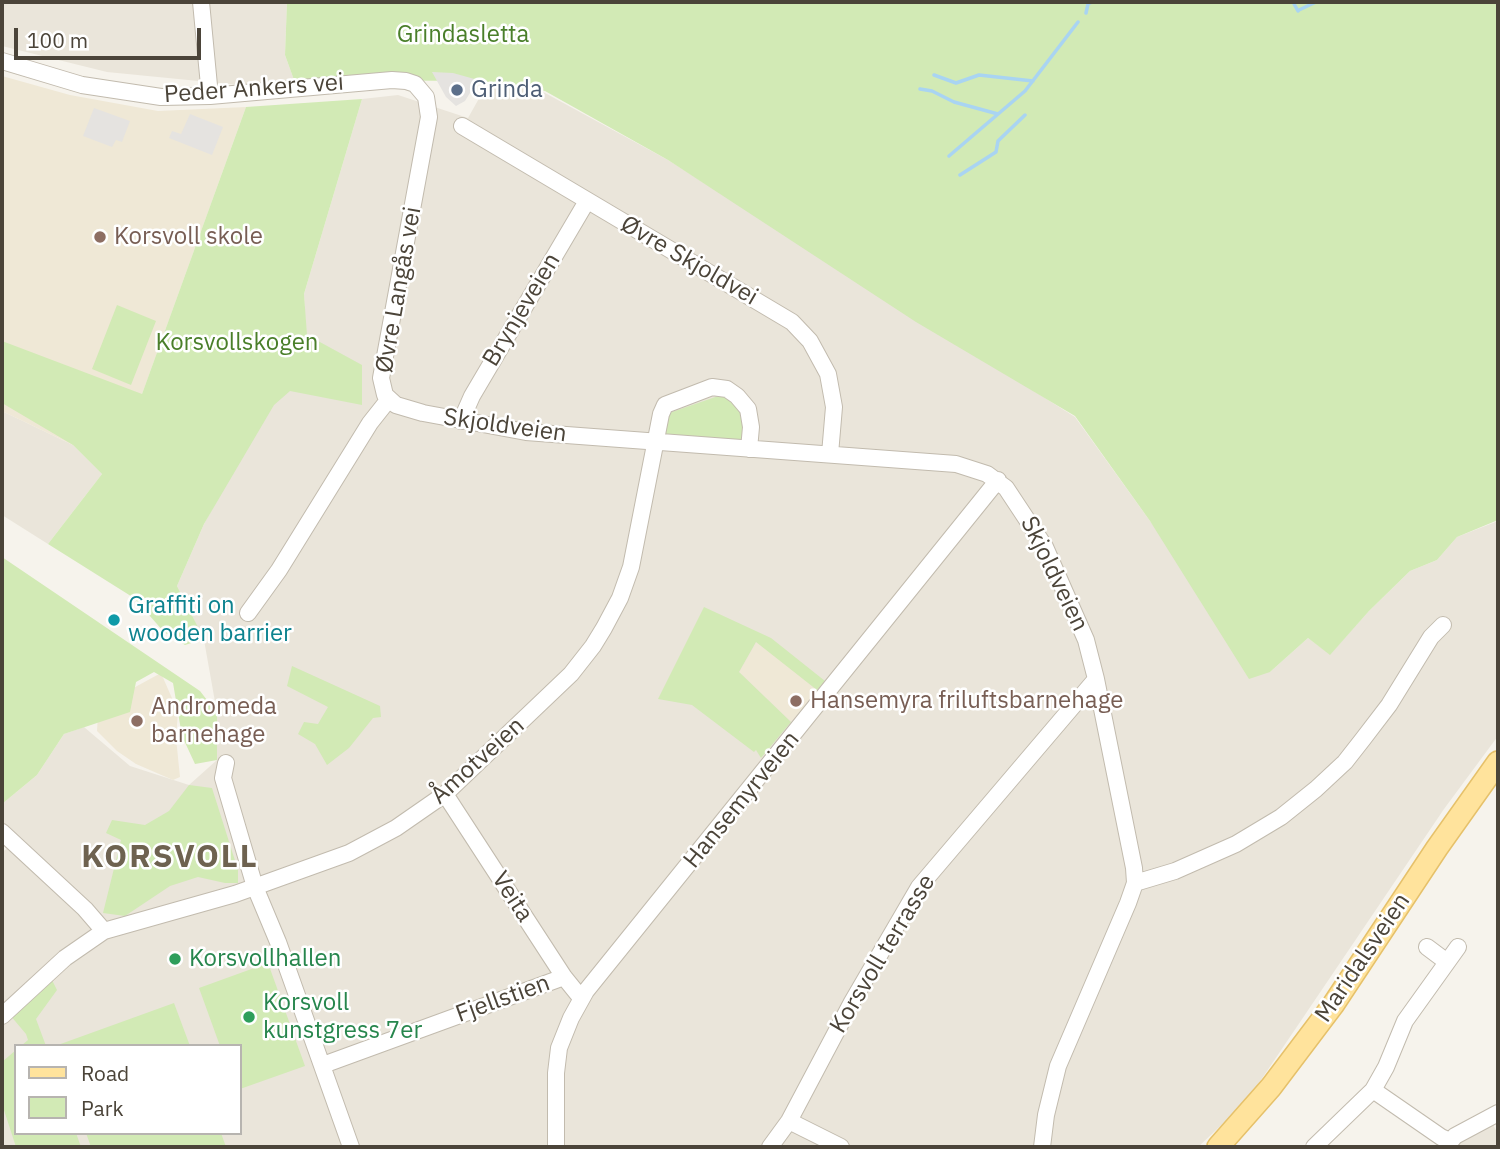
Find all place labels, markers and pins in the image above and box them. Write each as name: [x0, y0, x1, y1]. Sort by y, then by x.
place label: Grinda: [471, 76, 543, 104]
marker: Grinda: [449, 82, 465, 98]
place label: Korsvoll skole: [114, 223, 263, 251]
marker: Korsvoll skole: [92, 229, 108, 245]
place label: Graffiti on wooden barrier: [128, 592, 292, 648]
marker: Graffiti on wooden barrier: [106, 612, 122, 628]
place label: Hansemyra friluftsbarnehage: [810, 687, 1123, 715]
place label: Andromeda barnehage: [151, 693, 277, 749]
marker: Hansemyra friluftsbarnehage: [788, 693, 804, 709]
marker: Andromeda barnehage: [129, 713, 145, 729]
place label: Korsvollhallen: [189, 945, 341, 973]
marker: Korsvollhallen: [167, 951, 183, 967]
place label: Korsvoll kunstgress 7er: [263, 989, 422, 1045]
marker: Korsvoll kunstgress 7er: [241, 1009, 257, 1025]

